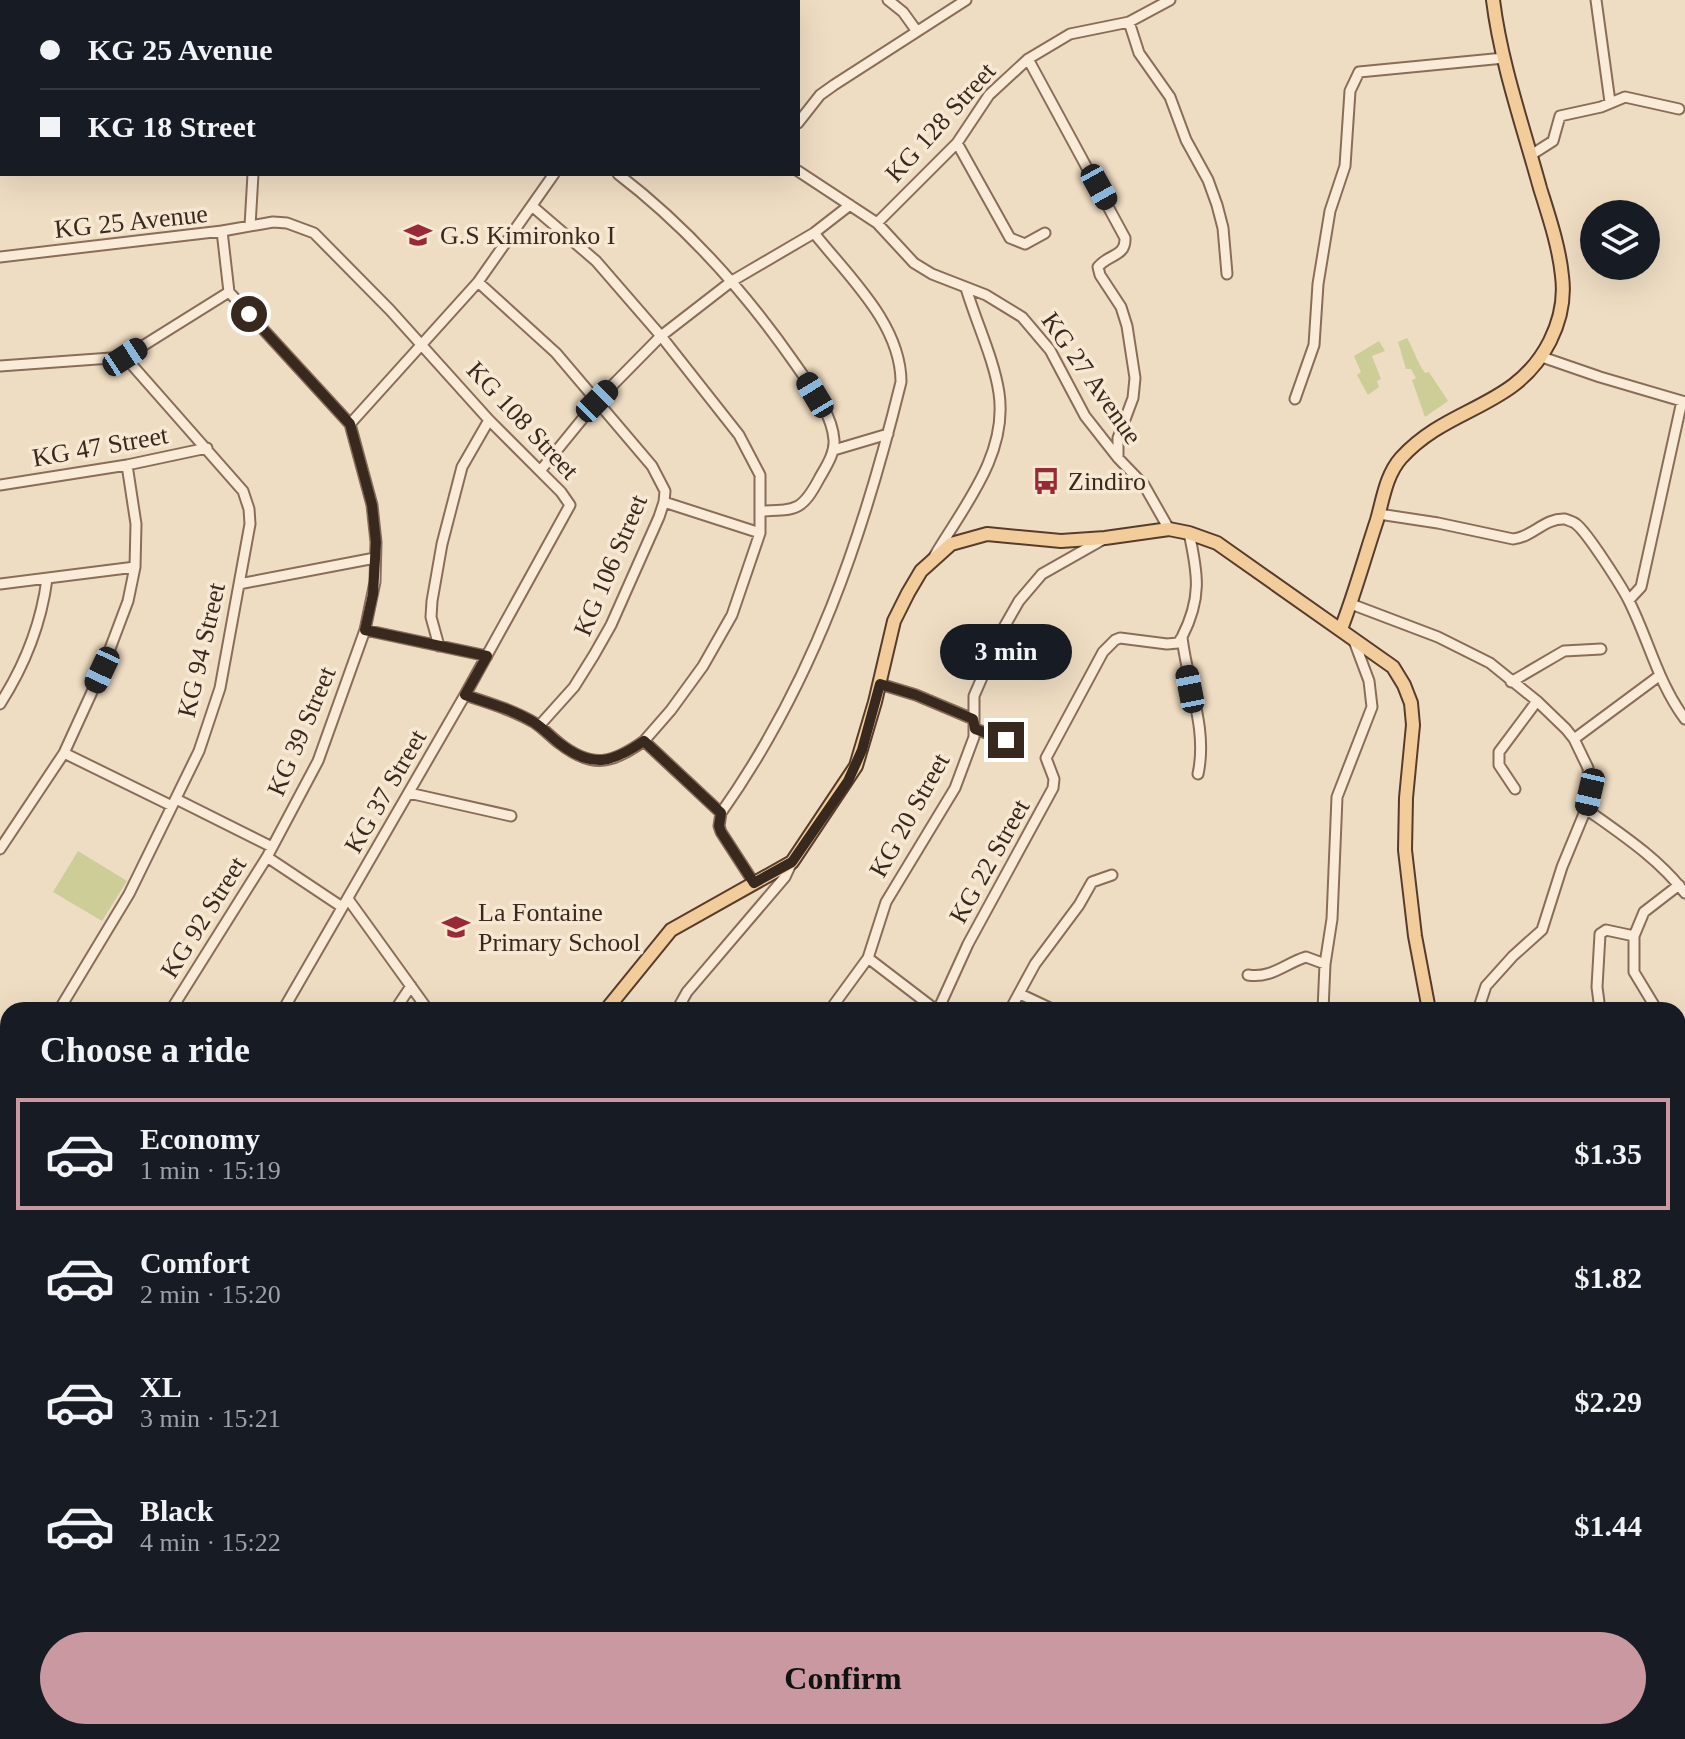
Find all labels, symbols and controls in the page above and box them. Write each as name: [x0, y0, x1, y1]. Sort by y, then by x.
text: KG 25 Avenue: [88, 33, 272, 66]
street label: KG 128 Street: [879, 56, 1002, 188]
text: KG 18 Street: [88, 110, 256, 143]
car: [1077, 160, 1121, 214]
street label: KG 25 Avenue: [53, 199, 209, 244]
map controls: [1580, 200, 1660, 280]
button: layers: [1580, 200, 1660, 280]
school or university icon: G.S Kimironko I: [403, 220, 433, 250]
place label: G.S Kimironko I: [440, 221, 616, 250]
route start: [231, 296, 267, 332]
street label: KG 27 Avenue: [1036, 307, 1148, 450]
car: [98, 334, 152, 380]
street label: KG 108 Street: [461, 356, 585, 486]
car: [792, 368, 838, 422]
car: [572, 376, 622, 426]
street label: KG 47 Street: [30, 420, 171, 473]
bus stop icon: Zindiro: [1031, 466, 1061, 496]
place label: Zindiro: [1068, 467, 1146, 496]
street label: KG 106 Street: [568, 490, 653, 640]
street label: KG 94 Street: [172, 579, 231, 720]
callout: 3 min: [940, 624, 1072, 680]
text: 3 min: [975, 637, 1037, 666]
car: [81, 643, 123, 697]
street label: KG 39 Street: [261, 662, 342, 800]
car: [1174, 663, 1206, 715]
route end: [988, 722, 1024, 758]
street label: KG 37 Street: [339, 724, 433, 858]
street label: KG 20 Street: [863, 748, 956, 882]
car: [1573, 766, 1607, 818]
street label: KG 22 Street: [943, 794, 1036, 928]
street label: KG 92 Street: [155, 851, 252, 983]
place label: La Fontaine Primary School: [478, 898, 641, 957]
school or university icon: La Fontaine Primary School: [441, 912, 471, 942]
text: Choose a ride: [40, 1030, 250, 1070]
icon: car: [44, 1118, 116, 1190]
text: Economy: [140, 1122, 260, 1155]
text: $1.35: [1575, 1137, 1642, 1170]
text: 1 min · 15:19: [140, 1156, 281, 1185]
icon: car: [44, 1242, 116, 1314]
text: Comfort: [140, 1246, 250, 1279]
text: $1.82: [1575, 1261, 1642, 1294]
text: 2 min · 15:20: [140, 1280, 281, 1309]
icon: car: [44, 1366, 116, 1438]
text: XL: [140, 1370, 182, 1403]
text: $2.29: [1575, 1385, 1642, 1418]
text: 3 min · 15:21: [140, 1404, 281, 1433]
icon: car: [44, 1490, 116, 1562]
text: Black: [140, 1494, 213, 1527]
text: $1.44: [1575, 1509, 1642, 1542]
text: 4 min · 15:22: [140, 1528, 281, 1557]
button: Confirm: [40, 1632, 1646, 1724]

